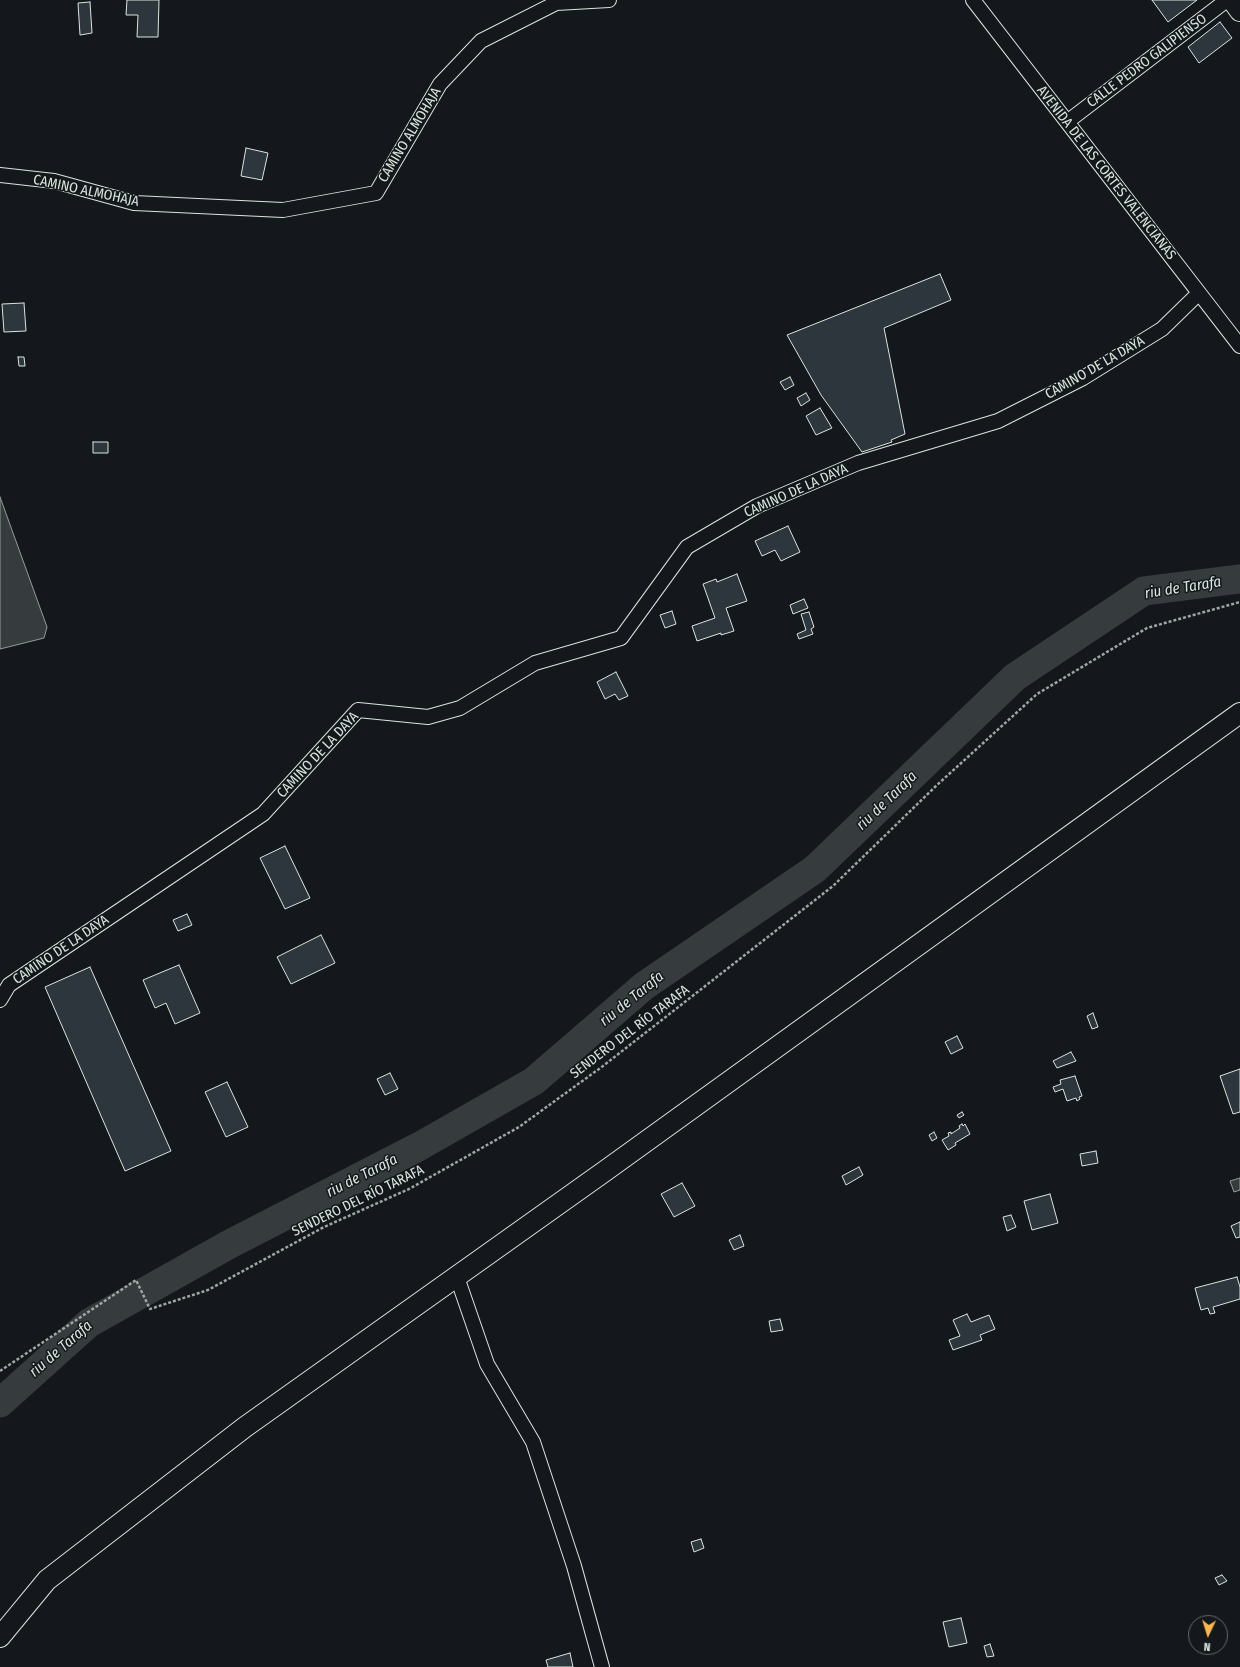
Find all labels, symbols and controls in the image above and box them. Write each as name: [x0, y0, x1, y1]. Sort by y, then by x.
street label: CALLE PEDRO GALIPIENSO: [1084, 11, 1210, 111]
street label: AVENIDA DE LAS CORTES VALENCIANAS: [1033, 83, 1179, 263]
street label: CAMINO ALMOHAJA: [375, 84, 445, 186]
street label: CAMINO ALMOHAJA: [32, 172, 140, 210]
street label: CAMINO DE LA DAYA: [1042, 333, 1148, 403]
street label: CAMINO DE LA DAYA: [741, 461, 851, 521]
water label: riu de Tarafa: [1143, 573, 1223, 603]
street label: CAMINO DE LA DAYA: [274, 708, 362, 802]
water label: riu de Tarafa: [853, 768, 921, 834]
street label: CAMINO DE LA DAYA: [10, 912, 112, 988]
water label: riu de Tarafa: [596, 968, 668, 1030]
street label: SENDERO DEL RÍO TARAFA: [567, 982, 693, 1082]
water label: riu de Tarafa: [323, 1150, 401, 1202]
street label: SENDERO DEL RÍO TARAFA: [289, 1162, 427, 1240]
water label: riu de Tarafa: [26, 1317, 96, 1381]
north arrow: [1188, 1615, 1228, 1655]
text: N: [1203, 1640, 1211, 1653]

